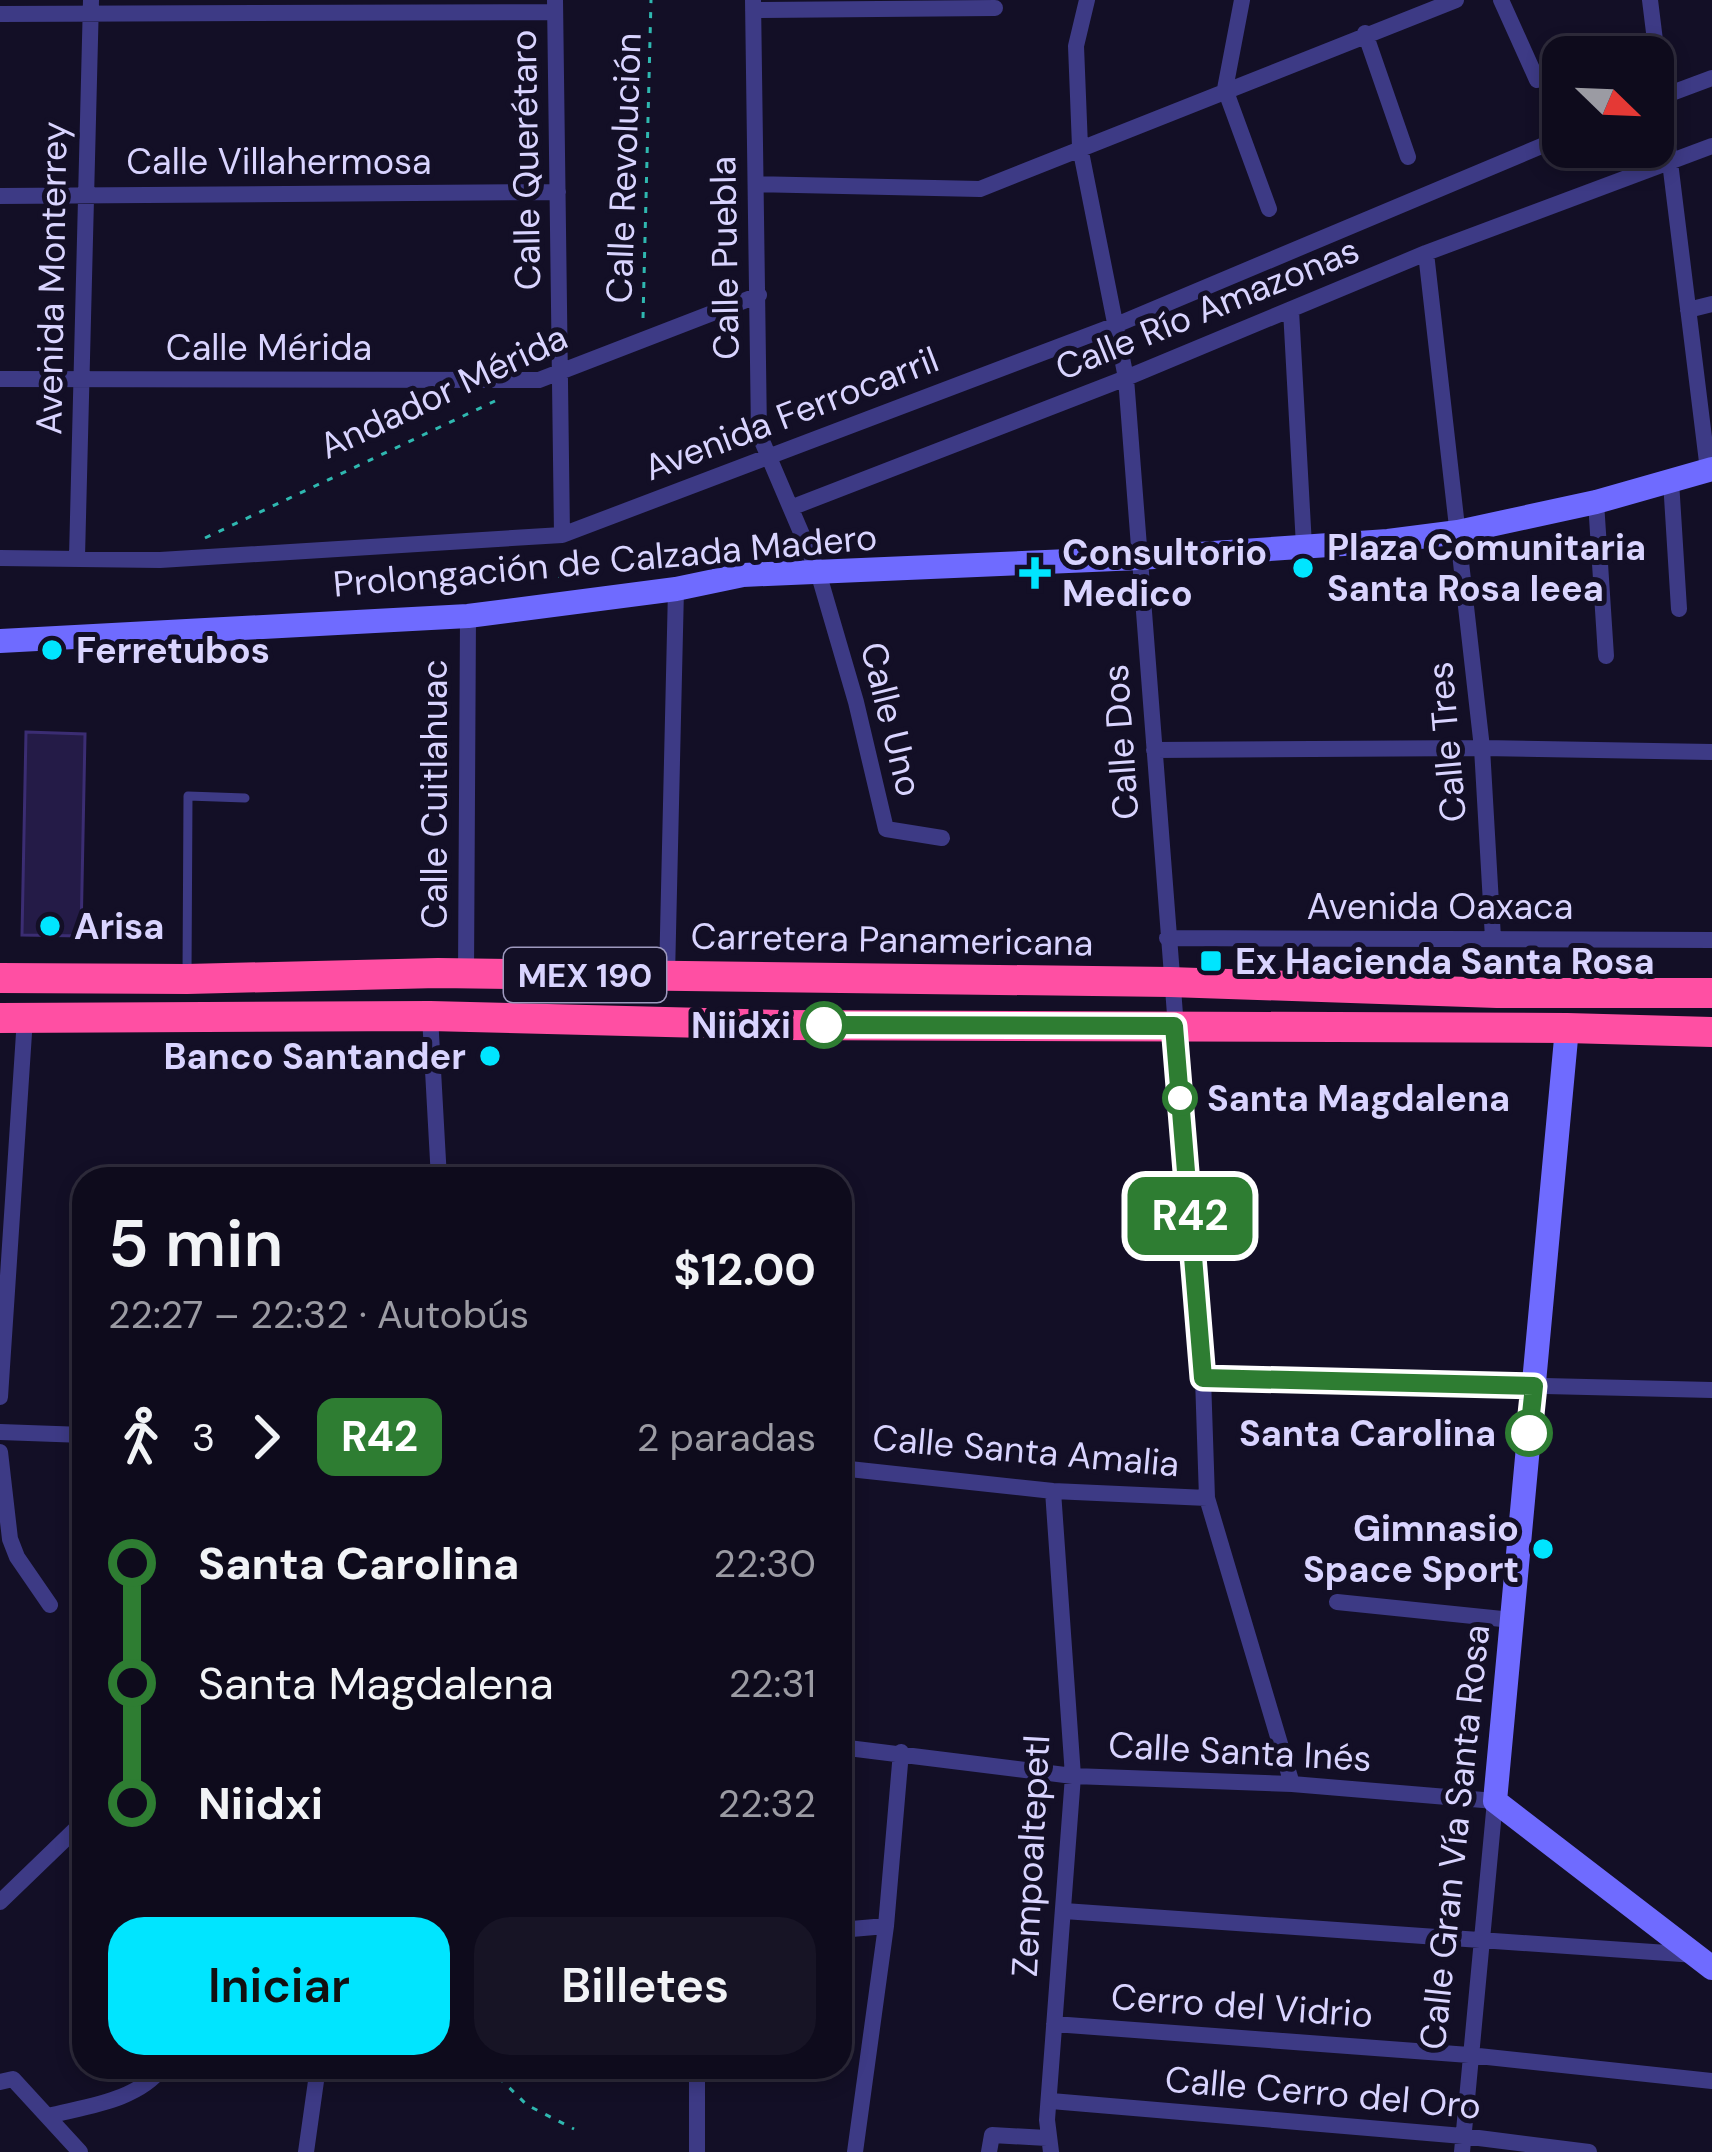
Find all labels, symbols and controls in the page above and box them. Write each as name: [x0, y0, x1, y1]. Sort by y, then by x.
street label: Calle Querétaro: [500, 29, 551, 291]
street label: Calle Revolución: [595, 32, 652, 304]
north arrow: [1542, 36, 1674, 168]
map controls: [1542, 36, 1674, 168]
street label: Avenida Monterrey: [25, 121, 78, 435]
street label: Calle Villahermosa: [126, 138, 432, 185]
street label: Calle Puebla: [699, 156, 750, 360]
street label: Calle Río Amazonas: [1048, 226, 1366, 391]
street label: Andador Mérida: [312, 313, 575, 469]
street label: Calle Mérida: [166, 324, 372, 371]
street label: Avenida Ferrocarril: [637, 336, 945, 491]
street label: Prolongación de Calzada Madero: [331, 513, 879, 608]
place label: Plaza Comunitaria Santa Rosa Ieea: [1327, 524, 1646, 612]
place label: Consultorio Medico: [1062, 529, 1267, 617]
marker: Plaza Comunitaria Santa Rosa Ieea: [1290, 555, 1316, 581]
marker: Consultorio Medico: [1019, 557, 1051, 589]
place label: Ferretubos: [76, 627, 270, 674]
marker: Ferretubos: [39, 637, 65, 663]
street label: Calle Uno: [850, 637, 933, 801]
street label: Calle Cuitlahuac: [411, 659, 458, 929]
street label: Calle Tres: [1416, 660, 1477, 824]
street label: Calle Dos: [1092, 663, 1149, 821]
street label: Avenida Oaxaca: [1307, 883, 1573, 930]
place label: Arisa: [74, 903, 164, 950]
street label: Carretera Panamericana: [690, 912, 1094, 967]
marker: Arisa: [37, 913, 63, 939]
place label: Ex Hacienda Santa Rosa: [1235, 938, 1655, 985]
road number: MEX 190: [504, 948, 666, 1002]
marker: Ex Hacienda Santa Rosa: [1198, 948, 1224, 974]
place label: Niidxi: [691, 1002, 791, 1049]
marker: Niidxi: [802, 1003, 846, 1047]
place label: Banco Santander: [164, 1033, 466, 1080]
marker: Banco Santander: [477, 1043, 503, 1069]
place label: Santa Magdalena: [1207, 1075, 1510, 1122]
marker: Santa Magdalena: [1164, 1082, 1196, 1114]
line badge: R42: [1121, 1177, 1259, 1255]
text: R42: [1151, 1188, 1229, 1243]
text: 5 min: [108, 1201, 283, 1286]
text: $12.00: [674, 1240, 816, 1299]
text: 22:27 – 22:32 · Autobús: [108, 1289, 529, 1340]
icon: walk: [108, 1404, 174, 1470]
icon: forward: [233, 1404, 299, 1470]
text: R42: [341, 1409, 418, 1464]
place label: Santa Carolina: [1239, 1410, 1496, 1457]
marker: Santa Carolina: [1507, 1411, 1551, 1455]
text: 3: [192, 1412, 215, 1463]
text: 2 paradas: [637, 1412, 816, 1463]
street label: Calle Santa Amalia: [871, 1414, 1181, 1487]
place label: Gimnasio Space Sport: [1303, 1505, 1519, 1593]
text: Santa Carolina: [198, 1534, 519, 1593]
marker: Gimnasio Space Sport: [1530, 1536, 1556, 1562]
text: 22:30: [713, 1538, 816, 1589]
street label: Calle Gran Vía Santa Rosa: [1409, 1622, 1500, 2052]
text: Santa Magdalena: [198, 1654, 554, 1713]
text: 22:31: [729, 1658, 816, 1709]
street label: Calle Santa Inés: [1107, 1721, 1373, 1782]
street label: Zempoaltepetl: [1001, 1734, 1060, 1978]
text: Niidxi: [198, 1774, 323, 1833]
text: 22:32: [718, 1778, 816, 1829]
button: Iniciar: [108, 1917, 450, 2055]
button: Billetes: [474, 1917, 816, 2055]
street label: Cerro del Vidrio: [1109, 1973, 1374, 2038]
street label: Calle Cerro del Oro: [1163, 2055, 1483, 2130]

